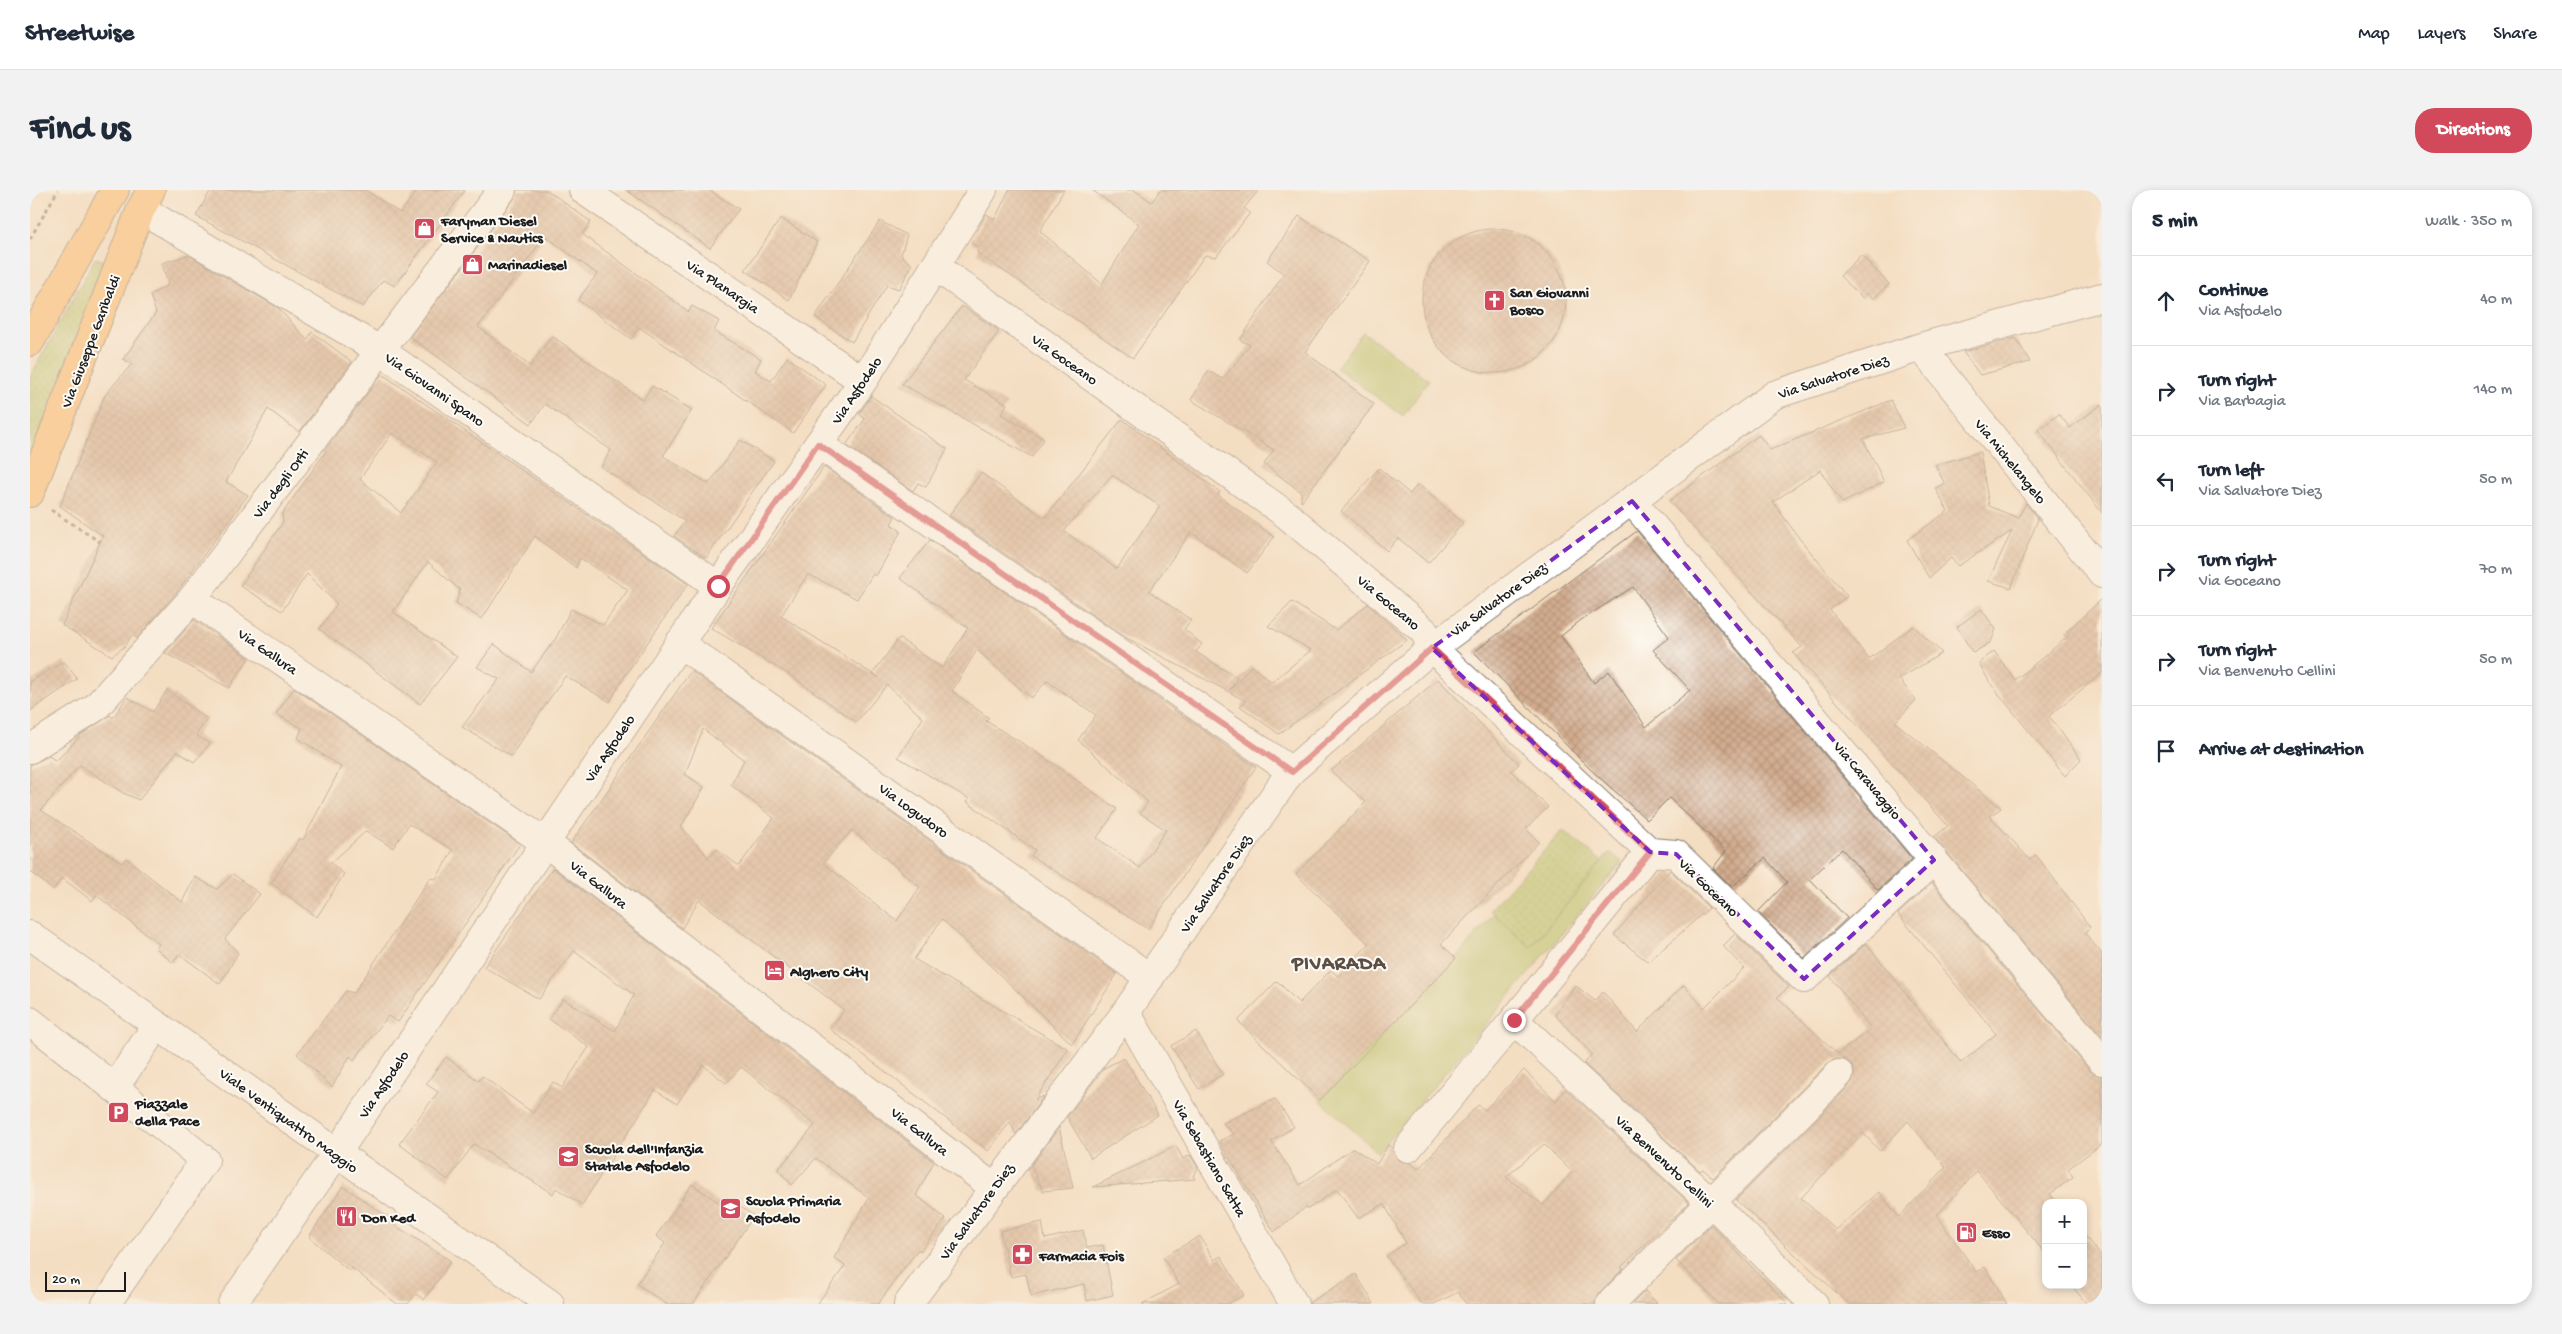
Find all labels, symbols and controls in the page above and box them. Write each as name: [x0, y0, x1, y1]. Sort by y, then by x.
text: Streetwise: [25, 20, 134, 49]
text: Map: [2358, 24, 2390, 45]
text: Layers: [2418, 24, 2465, 45]
text: Share: [2493, 24, 2537, 45]
button: Directions: [2415, 108, 2532, 153]
text: Find us: [30, 110, 130, 151]
text: 5 min: [2152, 210, 2197, 235]
place label: Faryman Diesel Service & Nautics: [440, 213, 544, 248]
text: Walk · 350 m: [2425, 213, 2512, 232]
shop icon: Faryman Diesel Service & Nautics: [413, 217, 437, 241]
shop icon: Marinadiesel: [460, 252, 484, 276]
street label: Via Planargia: [681, 256, 762, 319]
place label: Marinadiesel: [488, 257, 568, 275]
street label: Via Giuseppe Garibaldi: [58, 273, 125, 411]
text: Continue: [2199, 280, 2268, 303]
place label: San Giovanni Bosco: [1509, 285, 1589, 320]
icon: ahead: [2152, 287, 2180, 315]
church icon: San Giovanni Bosco: [1482, 289, 1506, 313]
text: 40 m: [2480, 291, 2512, 310]
text: Via Asfodelo: [2199, 303, 2282, 322]
street label: Via Goceano: [1026, 331, 1101, 390]
street label: Via Giovanni Spano: [380, 349, 487, 432]
street label: Via Salvatore Diez: [1775, 351, 1891, 405]
street label: Via Asfodelo: [828, 354, 887, 429]
text: Turn right: [2199, 370, 2275, 393]
icon: right: [2152, 377, 2180, 405]
text: 140 m: [2474, 381, 2512, 400]
text: Via Barbagia: [2199, 393, 2286, 412]
street label: Via Michelangelo: [1969, 415, 2049, 509]
street label: Via degli Orti: [249, 446, 314, 523]
text: Turn left: [2199, 460, 2263, 483]
icon: left: [2152, 467, 2180, 495]
text: 50 m: [2479, 471, 2512, 490]
text: Via Salvatore Diez: [2199, 483, 2322, 502]
text: Turn right: [2199, 550, 2275, 573]
icon: right: [2152, 557, 2180, 585]
street label: Via Salvatore Diez: [1447, 559, 1551, 642]
text: 70 m: [2479, 561, 2512, 580]
street label: Via Goceano: [1352, 571, 1423, 635]
text: Via Goceano: [2199, 573, 2281, 592]
route start: [707, 575, 730, 598]
street label: Via Gallura: [233, 625, 301, 680]
text: Turn right: [2199, 640, 2275, 663]
icon: right: [2152, 647, 2180, 675]
text: 50 m: [2479, 651, 2512, 670]
text: Via Benvenuto Cellini: [2199, 663, 2336, 682]
street label: Via Asfodelo: [581, 712, 640, 787]
icon: arrive: [2152, 737, 2180, 765]
street label: Via Caravaggio: [1828, 738, 1905, 824]
text: Arrive at destination: [2199, 739, 2363, 762]
street label: Via Logudoro: [874, 780, 951, 843]
street label: Via Salvatore Diez: [1177, 831, 1256, 938]
street label: Via Goceano: [1673, 855, 1742, 922]
street label: Via Gallura: [564, 857, 631, 914]
district label: PIVARADA: [1291, 954, 1387, 977]
hotel icon: Alghero City: [762, 959, 786, 983]
place label: Alghero City: [789, 964, 869, 982]
route end: [1503, 1009, 1526, 1032]
street label: Via Asfodelo: [355, 1048, 414, 1123]
street label: Viale Ventiquattro Maggio: [214, 1065, 361, 1178]
place label: Piazzale della Pace: [134, 1096, 201, 1131]
street label: Via Sebastiano Satta: [1167, 1096, 1249, 1221]
parking icon: Piazzale della Pace: [107, 1100, 131, 1124]
street label: Via Gallura: [885, 1104, 952, 1161]
street label: Via Benvenuto Cellini: [1610, 1112, 1717, 1213]
place label: Scuola dell'Infanzia Statale Asfodelo: [585, 1141, 704, 1176]
school or university icon: Scuola dell'Infanzia Statale Asfodelo: [557, 1145, 581, 1169]
street label: Via Salvatore Diez: [936, 1160, 1019, 1265]
place label: Scuola Primaria Asfodelo: [745, 1193, 841, 1228]
school or university icon: Scuola Primaria Asfodelo: [718, 1197, 742, 1221]
map controls: [2042, 1199, 2087, 1289]
button: +: [2042, 1199, 2087, 1244]
restaurant icon: Don Ked: [334, 1205, 358, 1229]
place label: Don Ked: [360, 1210, 417, 1228]
fuel station icon: Esso: [1954, 1220, 1978, 1244]
place label: Esso: [1982, 1225, 2010, 1243]
pharmacy icon: Farmacia Fois: [1011, 1243, 1035, 1267]
button: −: [2042, 1244, 2087, 1289]
place label: Farmacia Fois: [1038, 1248, 1125, 1266]
scale bar: [45, 1269, 126, 1292]
text: 20 m: [52, 1272, 80, 1289]

